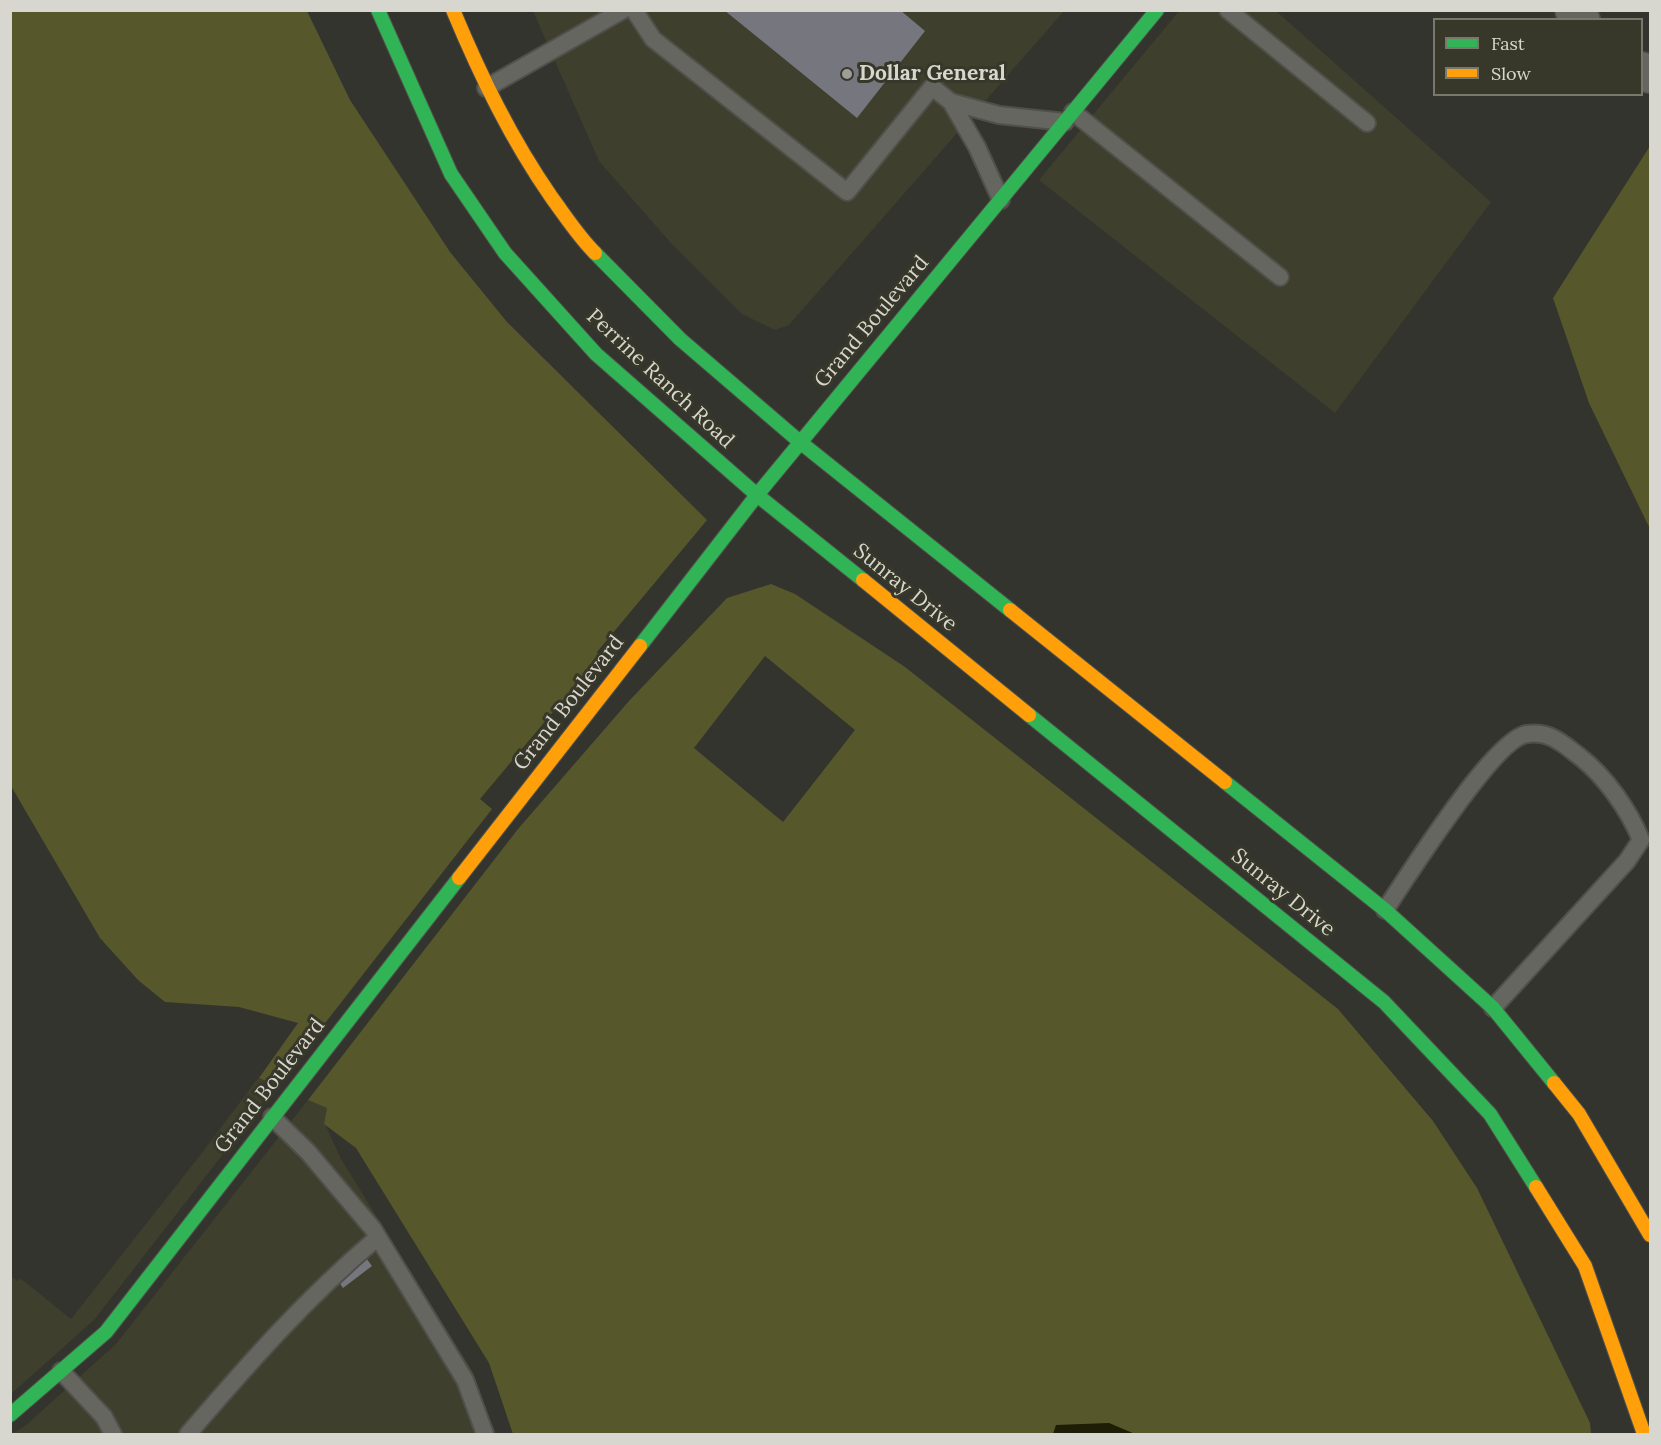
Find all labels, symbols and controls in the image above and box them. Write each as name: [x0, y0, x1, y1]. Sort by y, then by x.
legend: [1433, 18, 1643, 96]
text: Fast: [1491, 32, 1525, 55]
place label: Dollar General: [859, 61, 1006, 87]
text: Slow: [1491, 62, 1531, 85]
marker: Dollar General: [840, 67, 854, 81]
street label: Grand Boulevard: [810, 251, 934, 393]
street label: Perrine Ranch Road: [581, 304, 739, 454]
street label: Sunray Drive: [848, 539, 962, 637]
street label: Grand Boulevard: [509, 631, 629, 775]
street label: Sunray Drive: [1226, 844, 1340, 942]
street label: Grand Boulevard: [210, 1014, 330, 1158]

